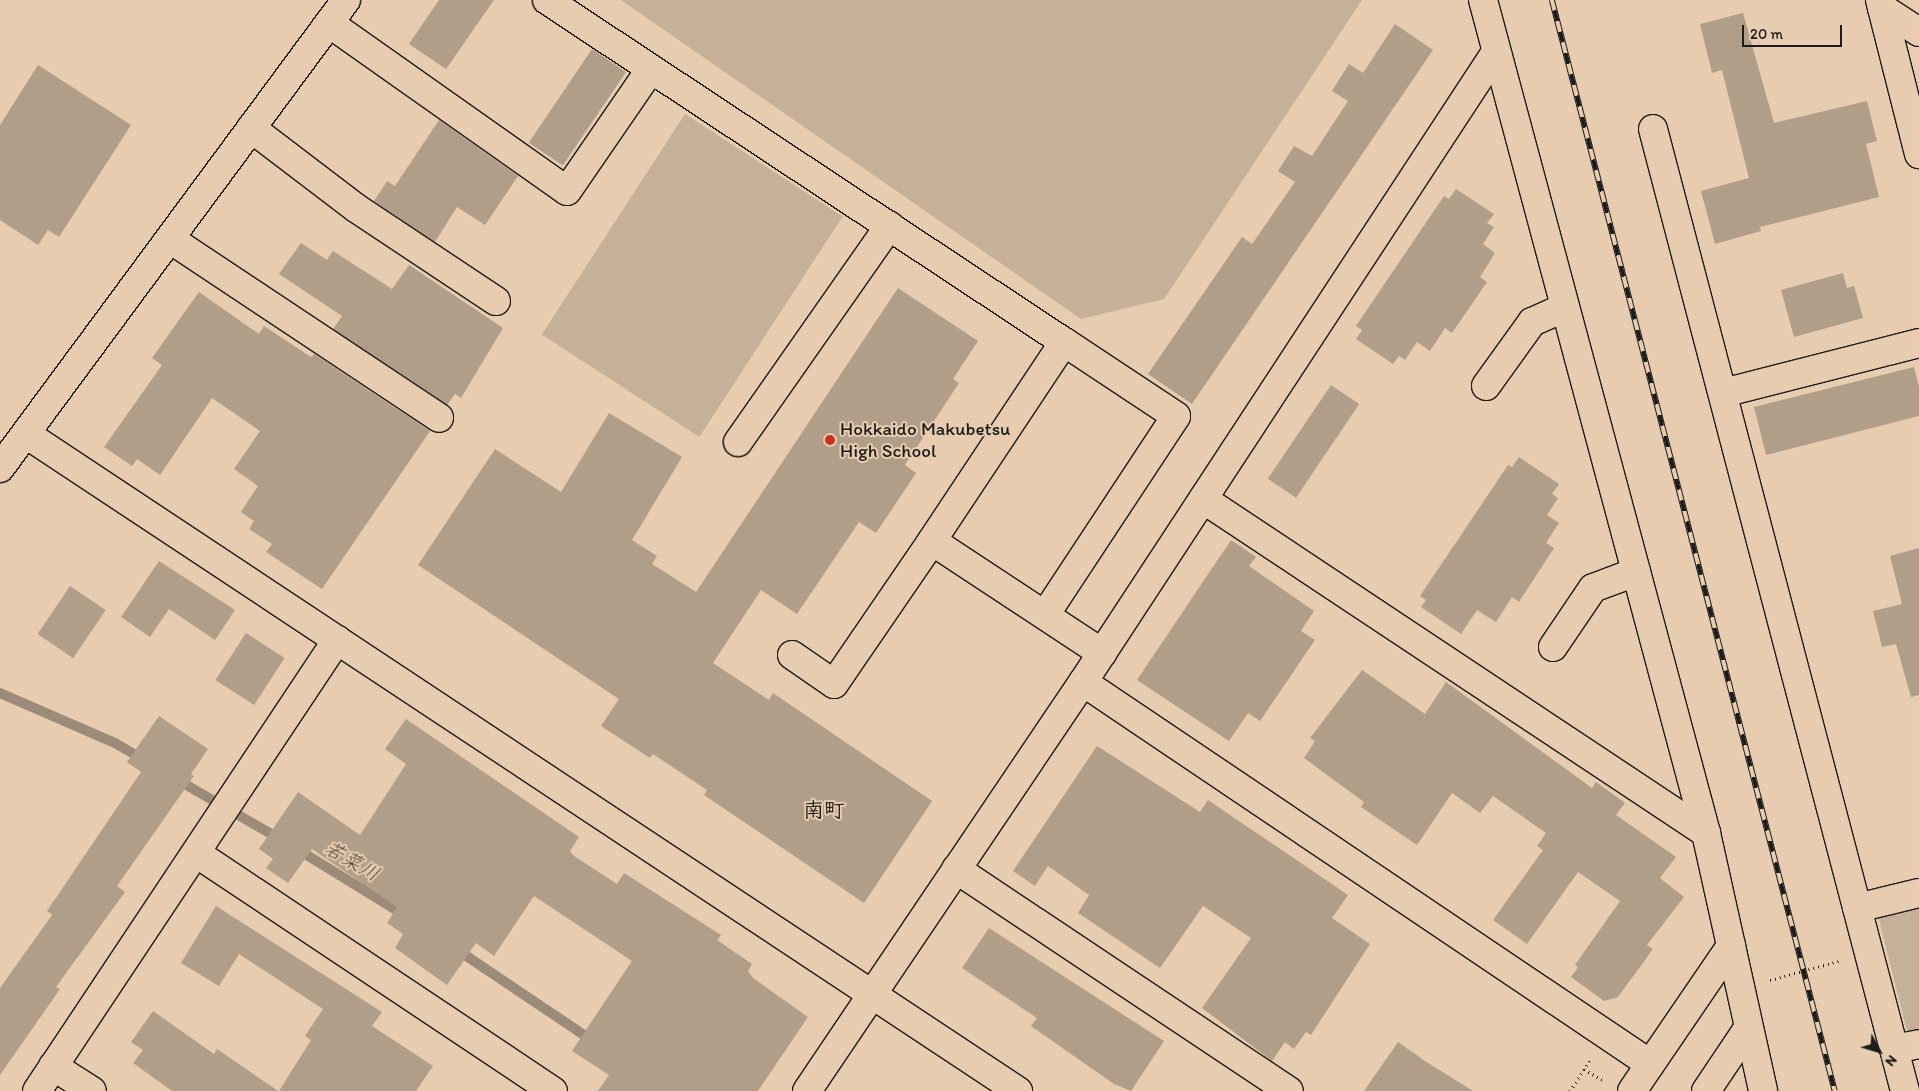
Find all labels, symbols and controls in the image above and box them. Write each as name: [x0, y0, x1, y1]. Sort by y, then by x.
scale bar: [1744, 15, 1844, 47]
text: 20 m: [1750, 25, 1783, 43]
place label: Hokkaido Makubetsu High School: [840, 418, 1011, 462]
marker: Hokkaido Makubetsu High School: [824, 434, 836, 446]
district label: 南町: [803, 797, 845, 823]
water label: 若菜川: [320, 836, 384, 886]
north arrow: [1854, 1026, 1904, 1076]
text: N: [1881, 1052, 1901, 1070]

